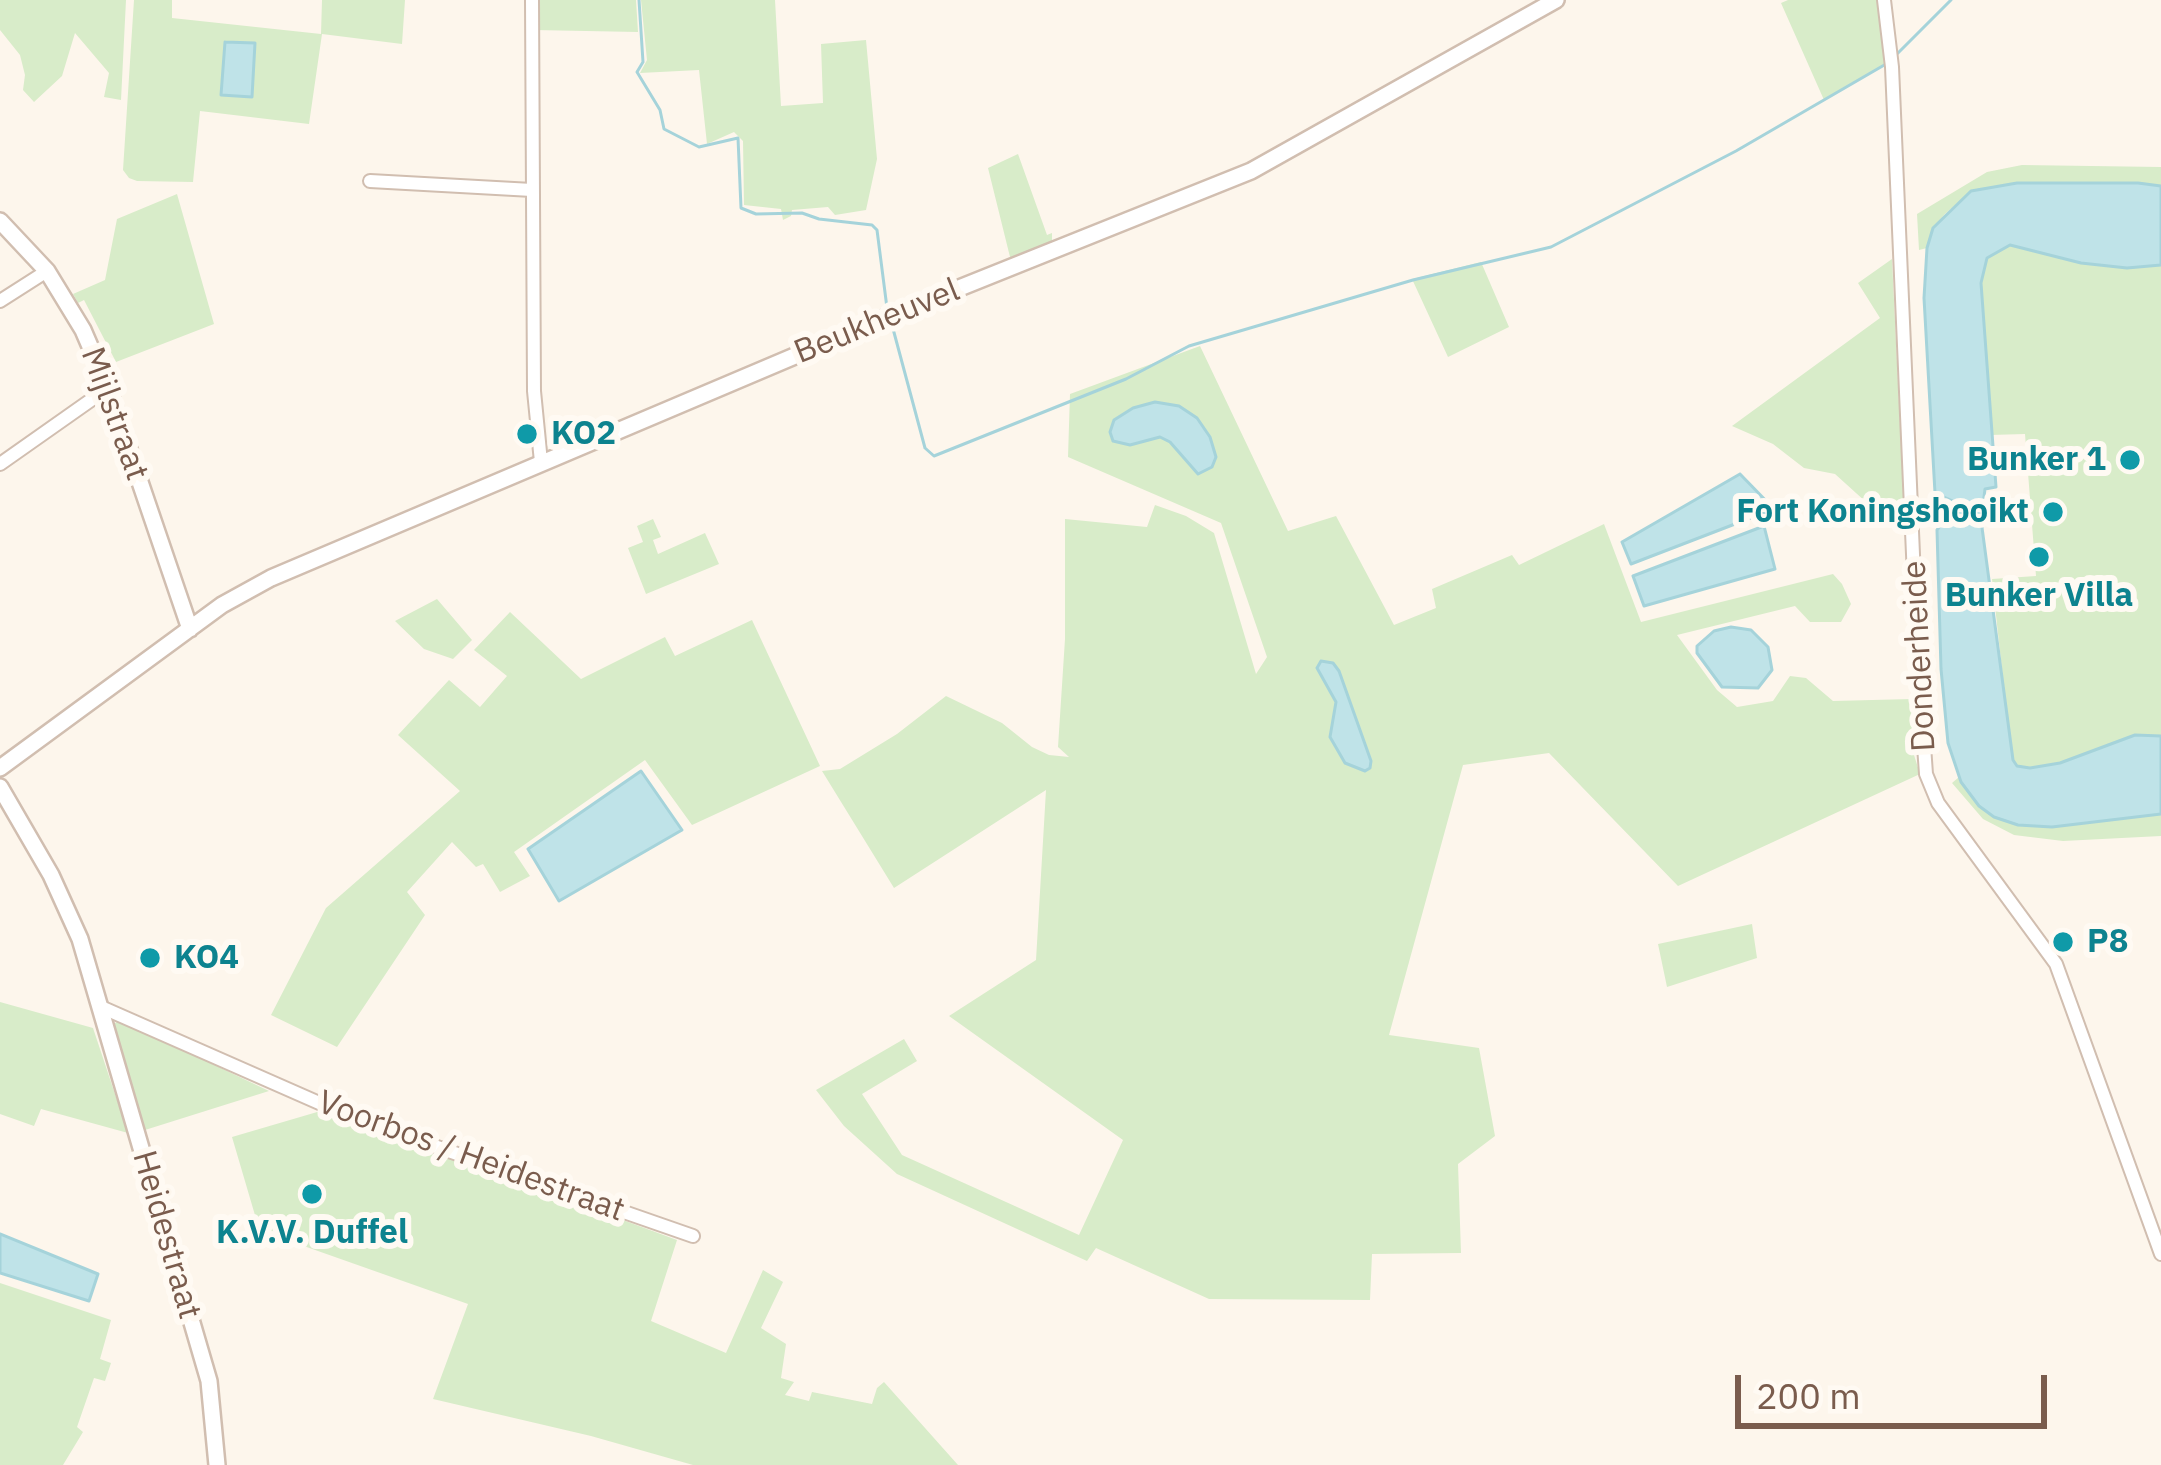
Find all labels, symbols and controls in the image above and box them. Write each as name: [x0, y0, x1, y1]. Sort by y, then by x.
street label: Beukheuvel: [789, 271, 965, 373]
street label: Mijlstraat: [72, 342, 156, 486]
place label: KO2: [551, 414, 616, 454]
marker: KO2: [514, 421, 540, 447]
place label: Bunker 1: [1967, 440, 2106, 480]
marker: Bunker 1: [2117, 447, 2143, 473]
place label: Fort Koningshooikt: [1736, 492, 2029, 532]
marker: Fort Koningshooikt: [2040, 499, 2066, 525]
marker: Bunker Villa: [2026, 544, 2052, 570]
street label: Donderheide: [1895, 560, 1945, 752]
place label: Bunker Villa: [1945, 576, 2133, 616]
place label: P8: [2087, 922, 2128, 962]
marker: P8: [2050, 929, 2076, 955]
place label: KO4: [174, 938, 239, 978]
marker: KO4: [137, 945, 163, 971]
street label: Voorbos / Heidestraat: [312, 1083, 630, 1231]
street label: Heidestraat: [123, 1146, 209, 1324]
marker: K.V.V. Duffel: [299, 1181, 325, 1207]
place label: K.V.V. Duffel: [216, 1213, 408, 1253]
scale bar: [1741, 1351, 2053, 1425]
text: 200 m: [1756, 1372, 1861, 1419]

